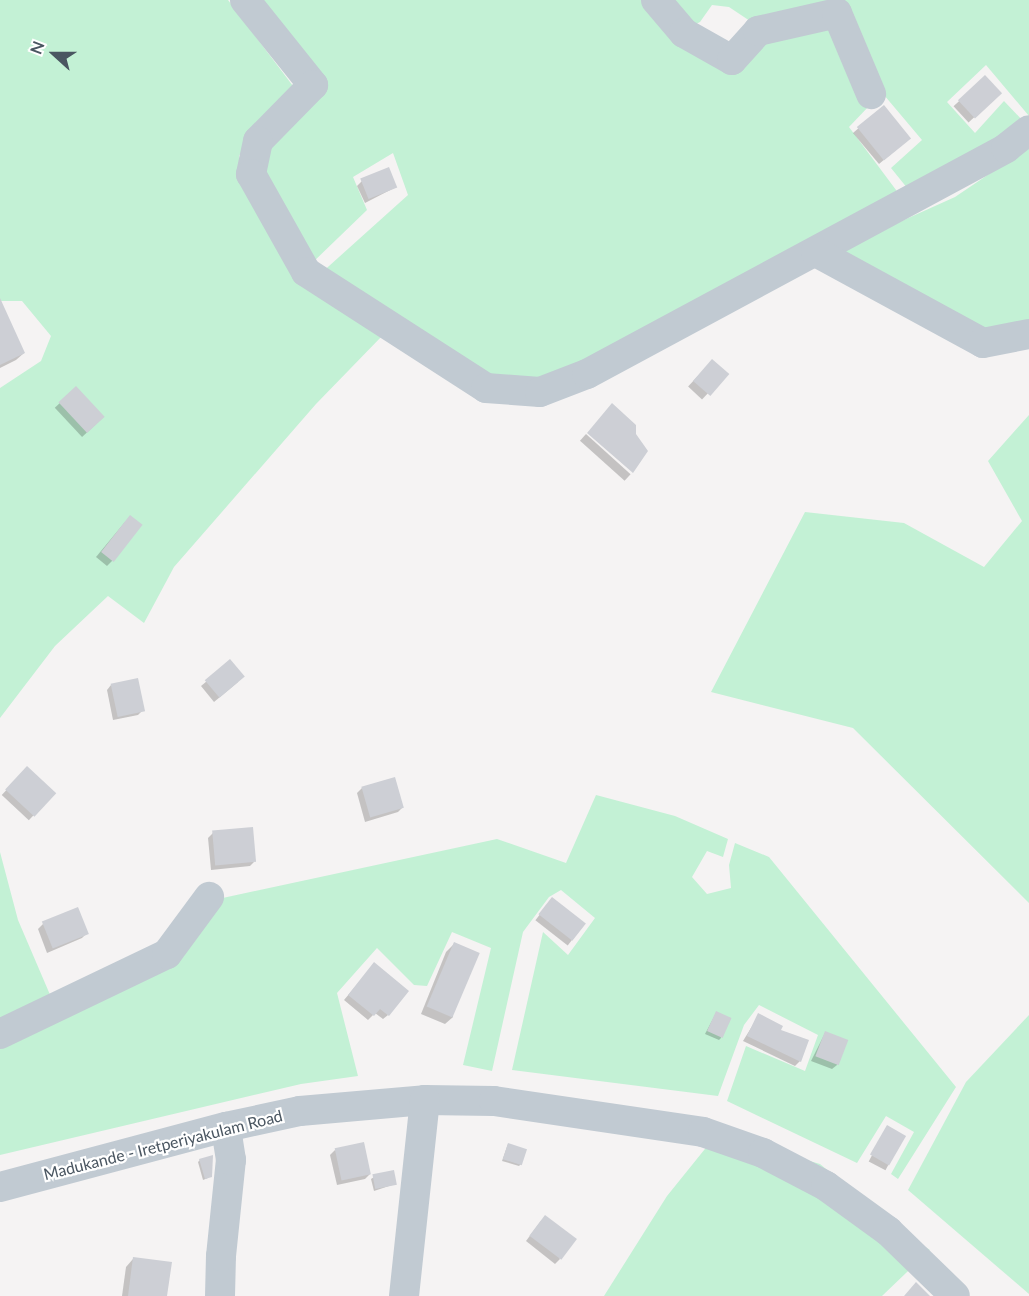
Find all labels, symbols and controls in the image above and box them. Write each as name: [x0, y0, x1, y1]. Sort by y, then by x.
north arrow: [24, 24, 84, 84]
text: N: [26, 38, 48, 57]
street label: Madukande - Iretperiyakulam Road: [42, 1106, 284, 1184]

